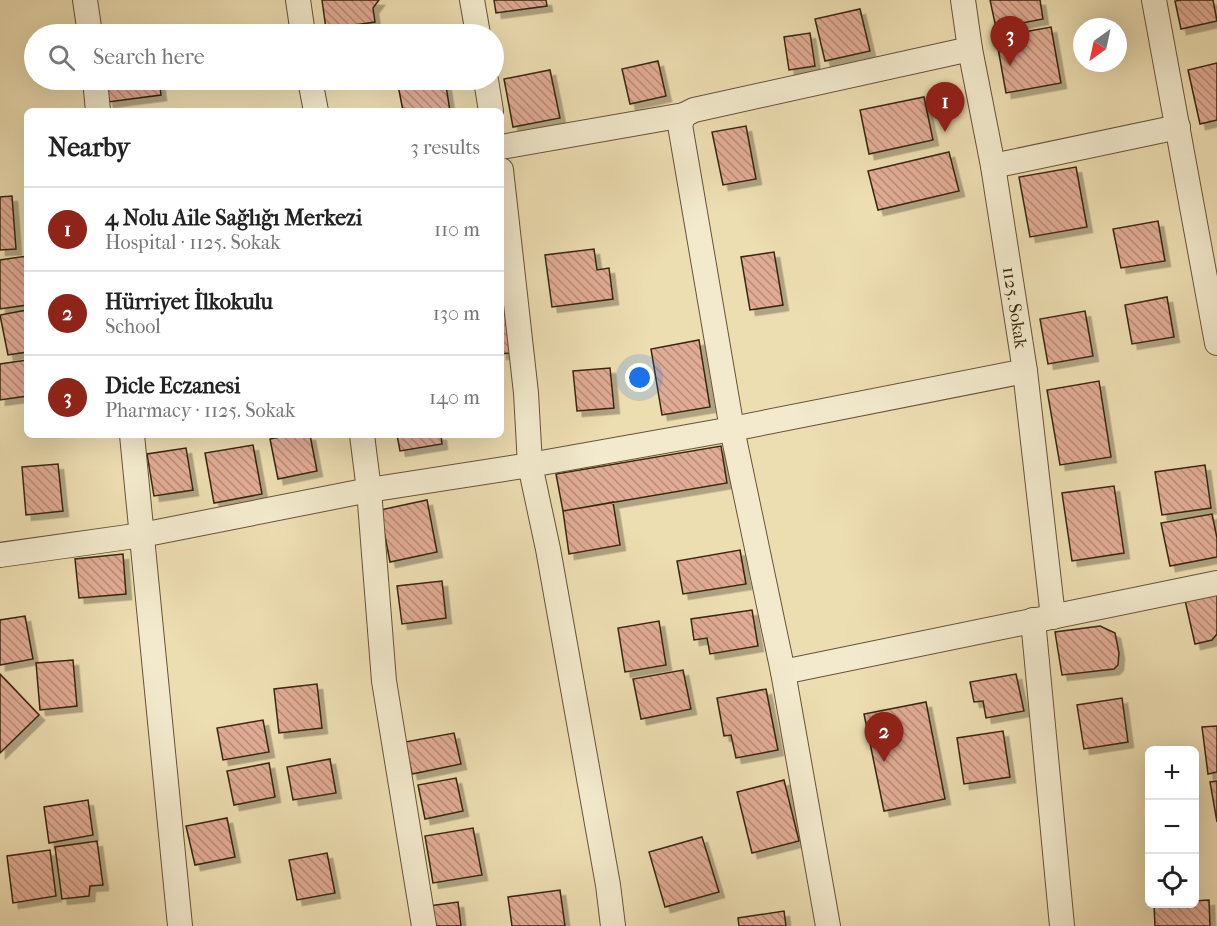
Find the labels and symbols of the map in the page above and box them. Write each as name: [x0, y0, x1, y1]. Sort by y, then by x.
pin: 3: [990, 16, 1030, 66]
north arrow: [1073, 18, 1127, 72]
pin: 1: [926, 82, 964, 132]
street label: 1125. Sokak: [998, 265, 1032, 351]
your location: [625, 363, 654, 392]
pin: 2: [864, 712, 904, 762]

